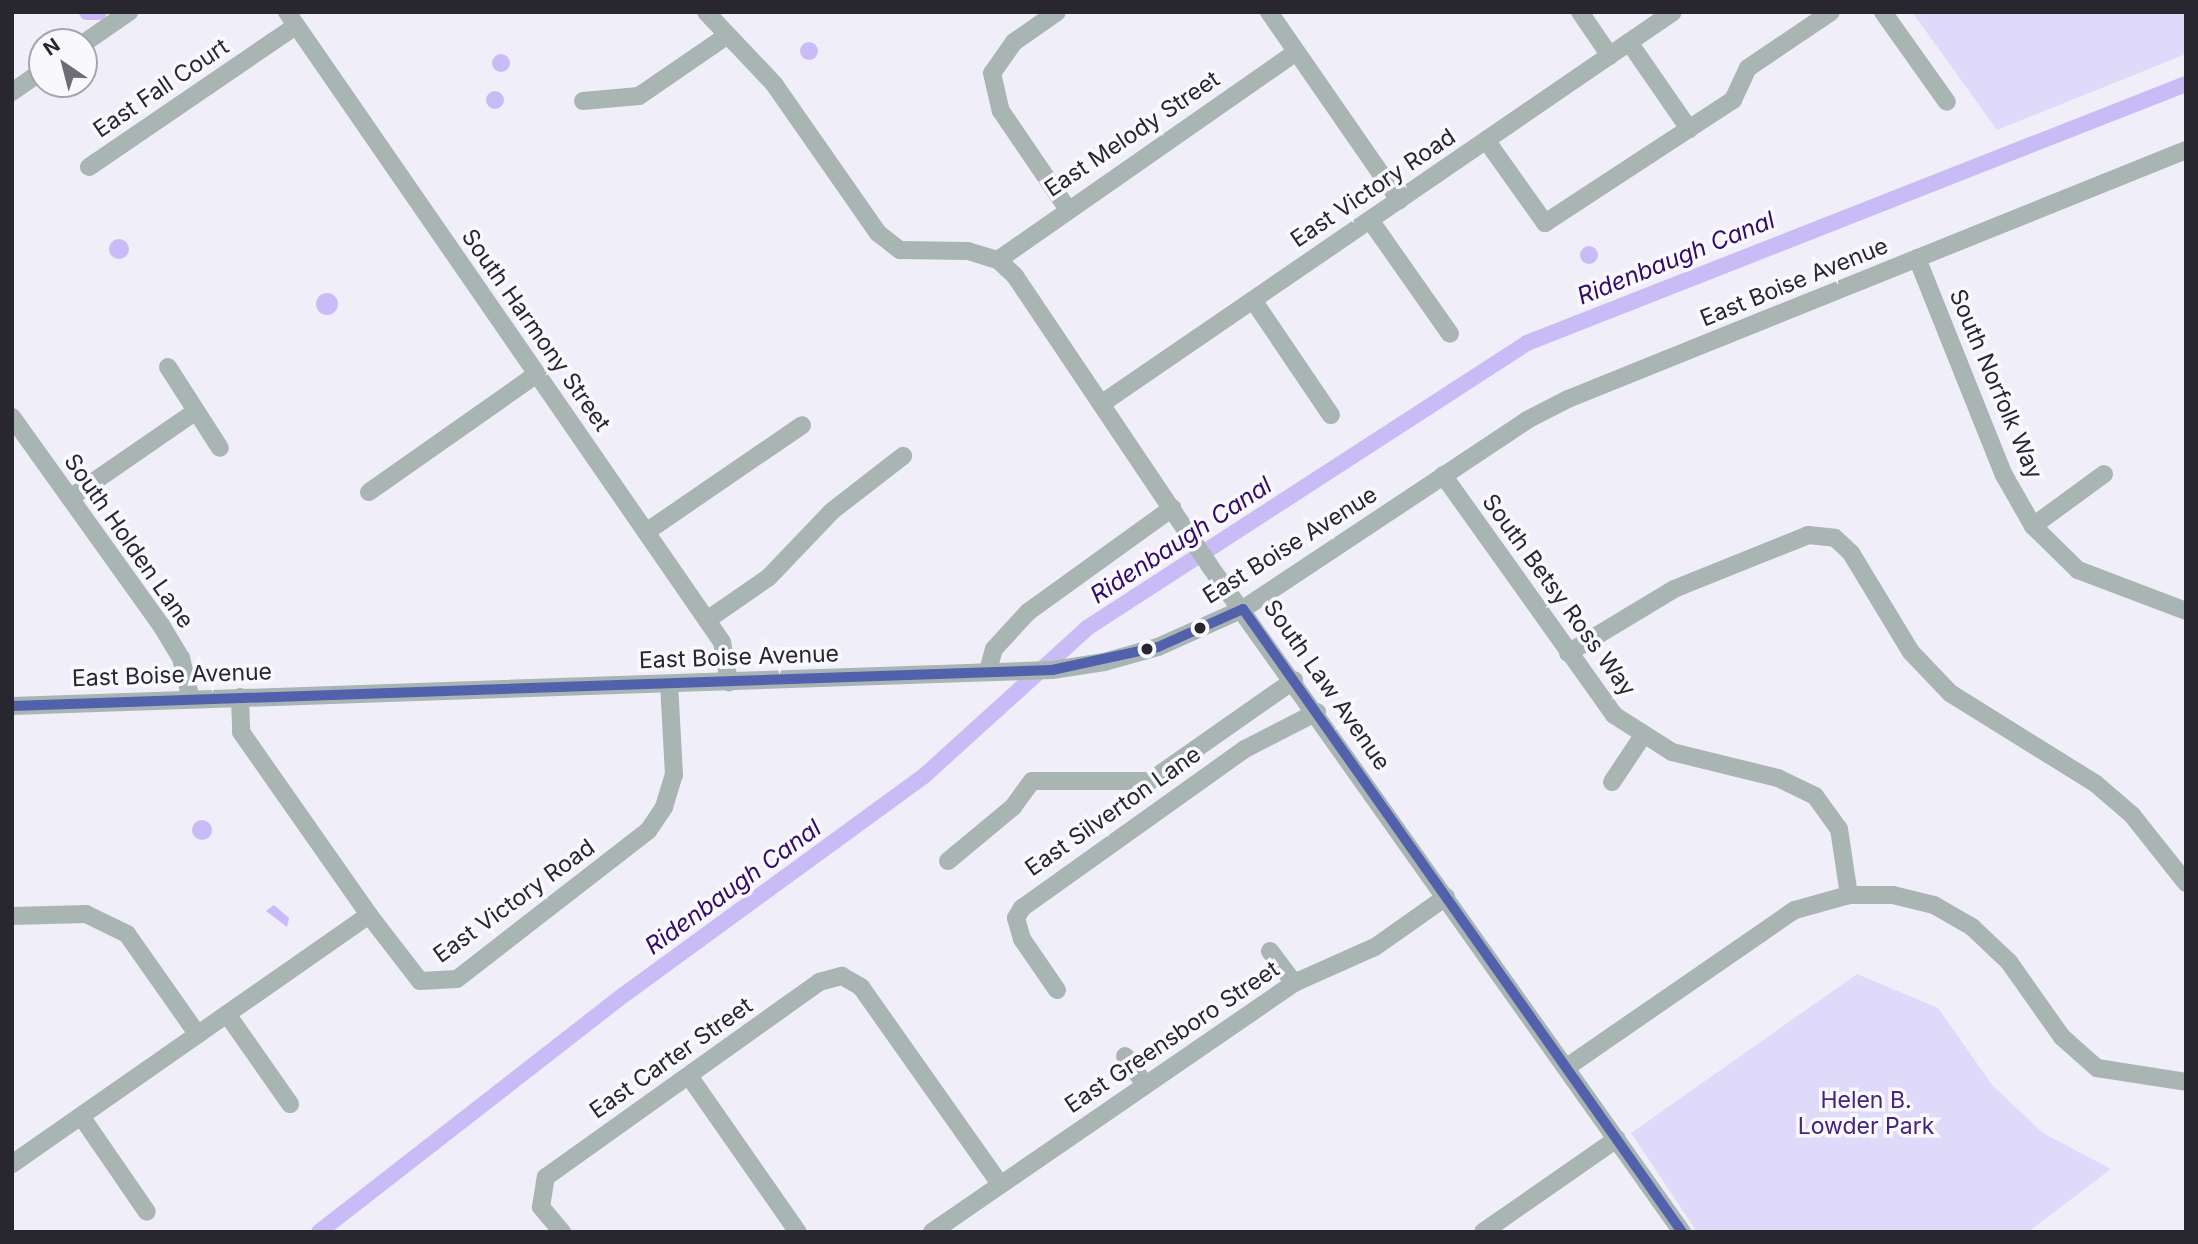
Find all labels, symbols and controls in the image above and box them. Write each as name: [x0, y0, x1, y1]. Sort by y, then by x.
north arrow: [28, 28, 98, 98]
text: N: [39, 33, 64, 61]
street label: East Fall Court: [88, 33, 234, 143]
street label: East Melody Street: [1039, 65, 1225, 203]
street label: East Victory Road: [1286, 123, 1460, 253]
water label: Ridenbaugh Canal: [1573, 205, 1779, 311]
street label: South Harmony Street: [456, 224, 616, 436]
street label: East Boise Avenue: [1696, 232, 1892, 332]
street label: South Norfolk Way: [1944, 285, 2048, 483]
street label: South Holden Lane: [58, 448, 200, 634]
water label: Ridenbaugh Canal: [1085, 471, 1277, 609]
street label: East Boise Avenue: [1198, 480, 1382, 610]
street label: South Betsy Ross Way: [1476, 489, 1642, 701]
street label: South Law Avenue: [1258, 594, 1396, 776]
unlabelled marker: [1193, 621, 1207, 635]
street label: East Boise Avenue: [639, 640, 839, 674]
unlabelled marker: [1140, 642, 1154, 656]
street label: East Boise Avenue: [72, 658, 272, 692]
street label: East Silverton Lane: [1020, 740, 1206, 882]
water label: Ridenbaugh Canal: [639, 814, 827, 960]
street label: East Victory Road: [428, 833, 600, 969]
street label: East Greensboro Street: [1060, 955, 1284, 1119]
street label: East Carter Street: [584, 992, 758, 1124]
park label: Helen B. Lowder Park: [1798, 1086, 1934, 1140]

